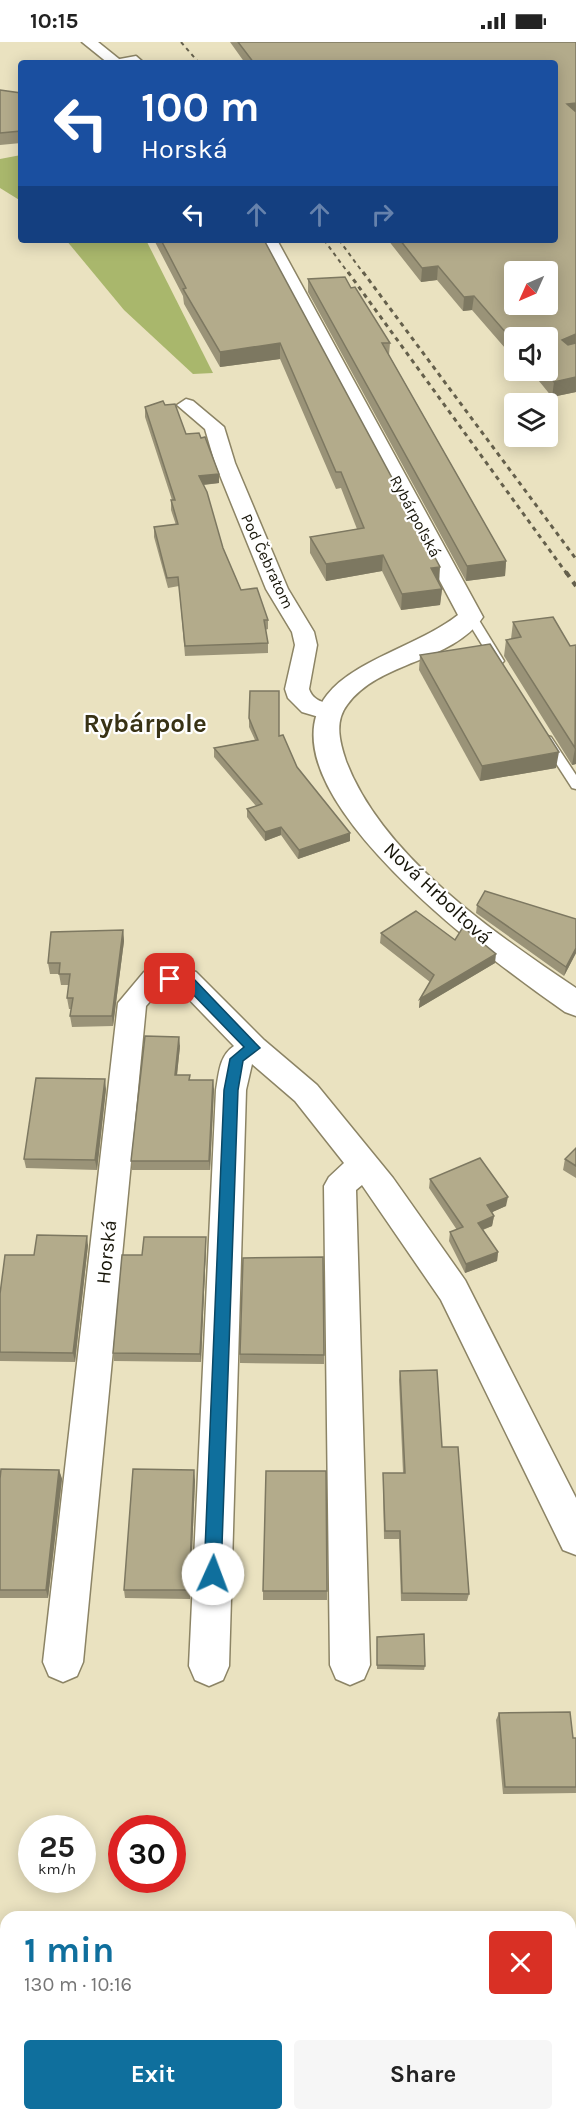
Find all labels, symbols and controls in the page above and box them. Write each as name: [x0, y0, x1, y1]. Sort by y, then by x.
text: 10:15: [30, 8, 78, 34]
text: 100 m: [141, 82, 260, 132]
icon: left: [42, 84, 120, 162]
text: Horská: [141, 133, 228, 165]
icon: left: [177, 198, 210, 231]
icon: ahead: [240, 198, 273, 231]
icon: ahead: [303, 198, 336, 231]
icon: right: [366, 198, 399, 231]
north arrow: [504, 261, 558, 315]
map controls: [504, 261, 558, 447]
button: sound: [504, 327, 558, 381]
button: layers: [504, 393, 558, 447]
street label: Rybárpoľská: [386, 472, 445, 560]
street label: Pod Čebratom: [237, 511, 298, 612]
district label: Rybárpole: [83, 708, 207, 739]
street label: Nová Hrboltová: [379, 838, 496, 949]
pin: [144, 953, 195, 1004]
icon: arrive: [153, 962, 186, 995]
street label: Horská: [92, 1219, 121, 1285]
position arrow: [181, 1542, 245, 1606]
speed limit sign: 30: [108, 1815, 186, 1893]
text: 25: [39, 1829, 75, 1865]
text: km/h: [38, 1860, 76, 1878]
text: 1 min: [24, 1929, 114, 1971]
button: close: [489, 1931, 552, 1994]
text: 130 m · 10:16: [24, 1973, 132, 1996]
button: Exit: [24, 2040, 282, 2109]
button: Share: [294, 2040, 552, 2109]

